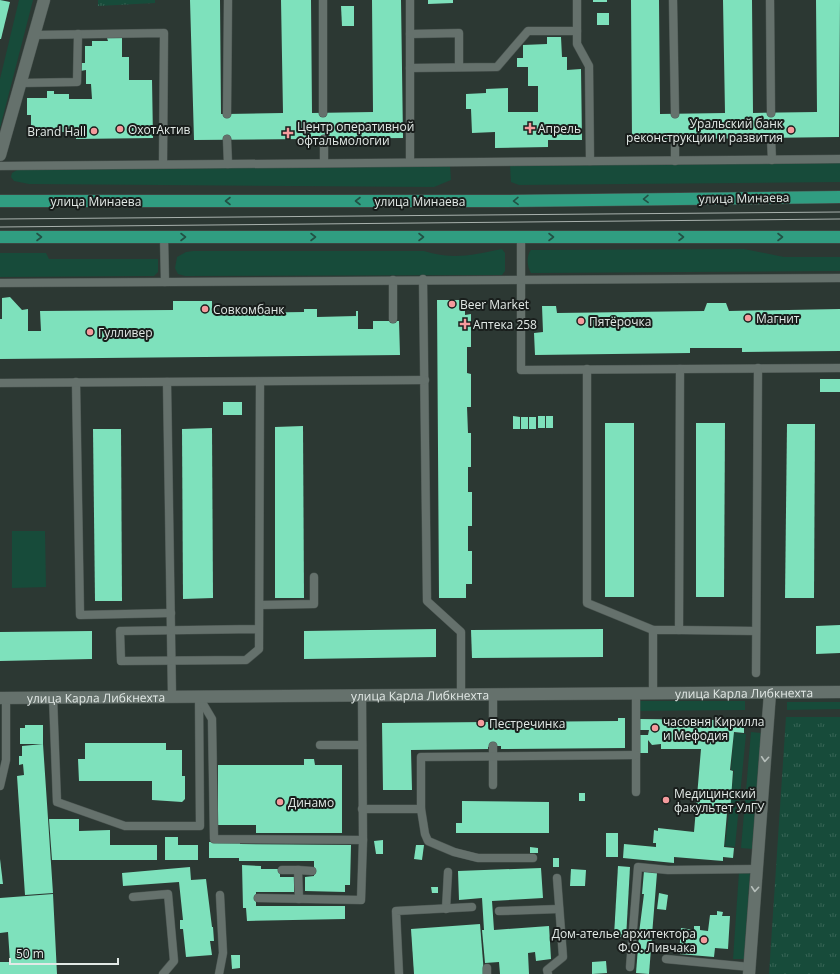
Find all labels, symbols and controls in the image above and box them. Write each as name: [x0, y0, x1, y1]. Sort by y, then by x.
place label: Уральский банк реконструкции и развития: [626, 115, 784, 146]
place label: Центр оперативной офтальмологии: [297, 118, 414, 149]
place label: Апрель: [538, 120, 581, 137]
place label: ОхотАктив: [128, 121, 191, 138]
place label: Brand Hall: [27, 123, 86, 140]
marker: Апрель: [525, 123, 535, 133]
marker: ОхотАктив: [115, 124, 125, 134]
marker: Уральский банк реконструкции и развития: [786, 125, 796, 135]
marker: Brand Hall: [89, 126, 99, 136]
marker: Центр оперативной офтальмологии: [282, 127, 294, 139]
street label: улица Минаева: [698, 189, 790, 207]
street label: улица Минаева: [51, 193, 141, 210]
street label: улица Минаева: [375, 193, 465, 210]
one-way arrow: [643, 195, 649, 204]
one-way arrow: [225, 197, 231, 205]
one-way arrow: [355, 197, 361, 205]
one-way arrow: [513, 197, 519, 205]
one-way arrow: [36, 233, 42, 241]
one-way arrow: [180, 233, 186, 241]
one-way arrow: [310, 233, 316, 241]
one-way arrow: [418, 233, 424, 241]
one-way arrow: [548, 233, 554, 241]
one-way arrow: [678, 233, 684, 241]
one-way arrow: [777, 233, 783, 241]
place label: Beer Market: [460, 296, 529, 313]
marker: Beer Market: [447, 299, 457, 309]
place label: Совкомбанк: [213, 301, 285, 318]
marker: Совкомбанк: [200, 304, 210, 314]
place label: Магнит: [756, 310, 800, 327]
place label: Пятёрочка: [589, 313, 651, 330]
marker: Магнит: [743, 313, 753, 323]
place label: Аптека 258: [473, 316, 537, 333]
marker: Пятёрочка: [576, 316, 586, 326]
marker: Аптека 258: [460, 319, 470, 329]
place label: Гулливер: [98, 324, 153, 341]
marker: Гулливер: [85, 327, 95, 337]
street label: улица Карла Либкнехта: [675, 684, 813, 702]
street label: улица Карла Либкнехта: [351, 686, 489, 704]
street label: улица Карла Либкнехта: [27, 688, 165, 706]
place label: часовня Кирилла и Мефодия: [663, 713, 764, 744]
place label: Пестречинка: [489, 715, 565, 732]
marker: Пестречинка: [476, 718, 486, 728]
marker: часовня Кирилла и Мефодия: [650, 723, 660, 733]
one-way arrow: [760, 756, 769, 762]
place label: Медицинский факультет УлГУ: [674, 785, 765, 816]
place label: Динамо: [288, 794, 334, 811]
marker: Медицинский факультет УлГУ: [661, 795, 671, 805]
marker: Динамо: [275, 797, 285, 807]
one-way arrow: [751, 886, 760, 892]
place label: Дом-ателье архитектора Ф.О. Ливчака: [552, 925, 696, 956]
marker: Дом-ателье архитектора Ф.О. Ливчака: [699, 935, 709, 945]
scale bar: [10, 940, 118, 966]
text: 50 m: [16, 945, 44, 962]

